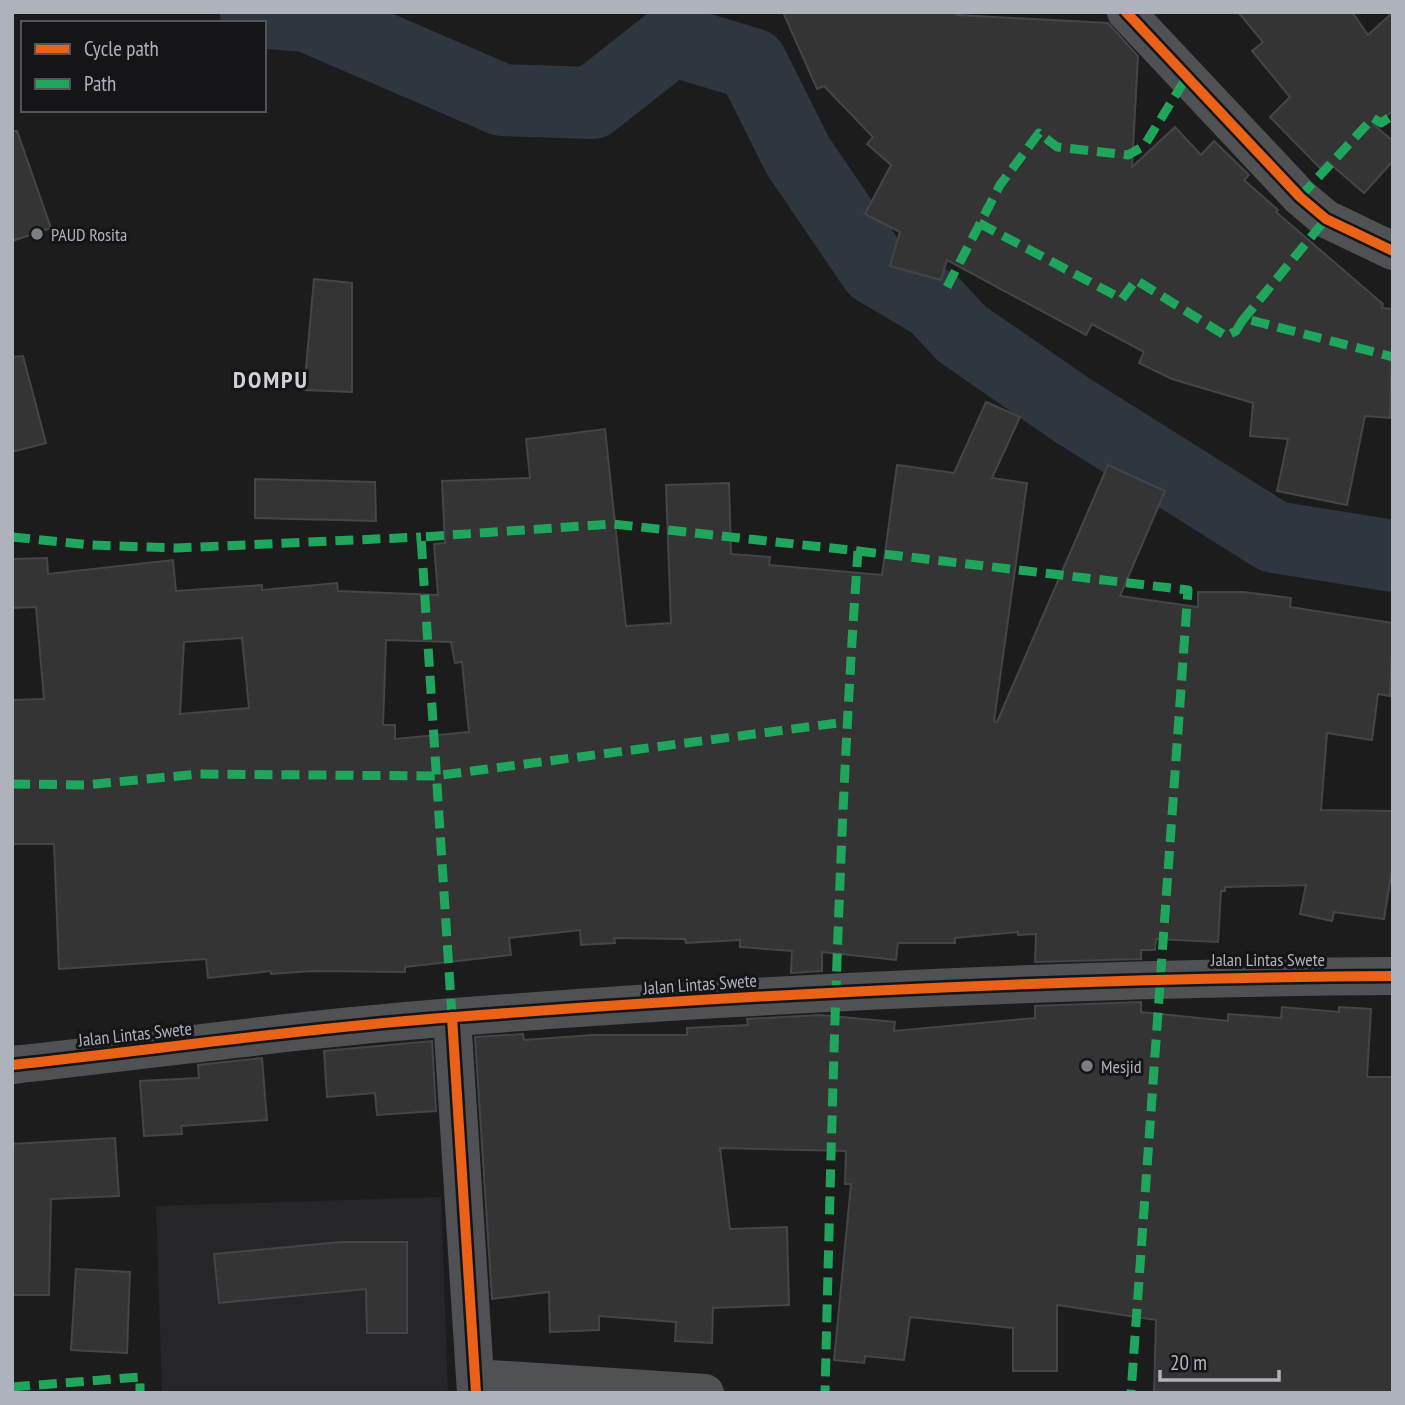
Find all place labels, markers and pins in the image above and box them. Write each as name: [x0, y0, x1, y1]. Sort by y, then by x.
place label: PAUD Rosita: [51, 223, 127, 246]
marker: PAUD Rosita: [29, 226, 45, 242]
place label: Mesjid: [1101, 1055, 1142, 1078]
marker: Mesjid: [1079, 1058, 1095, 1074]

